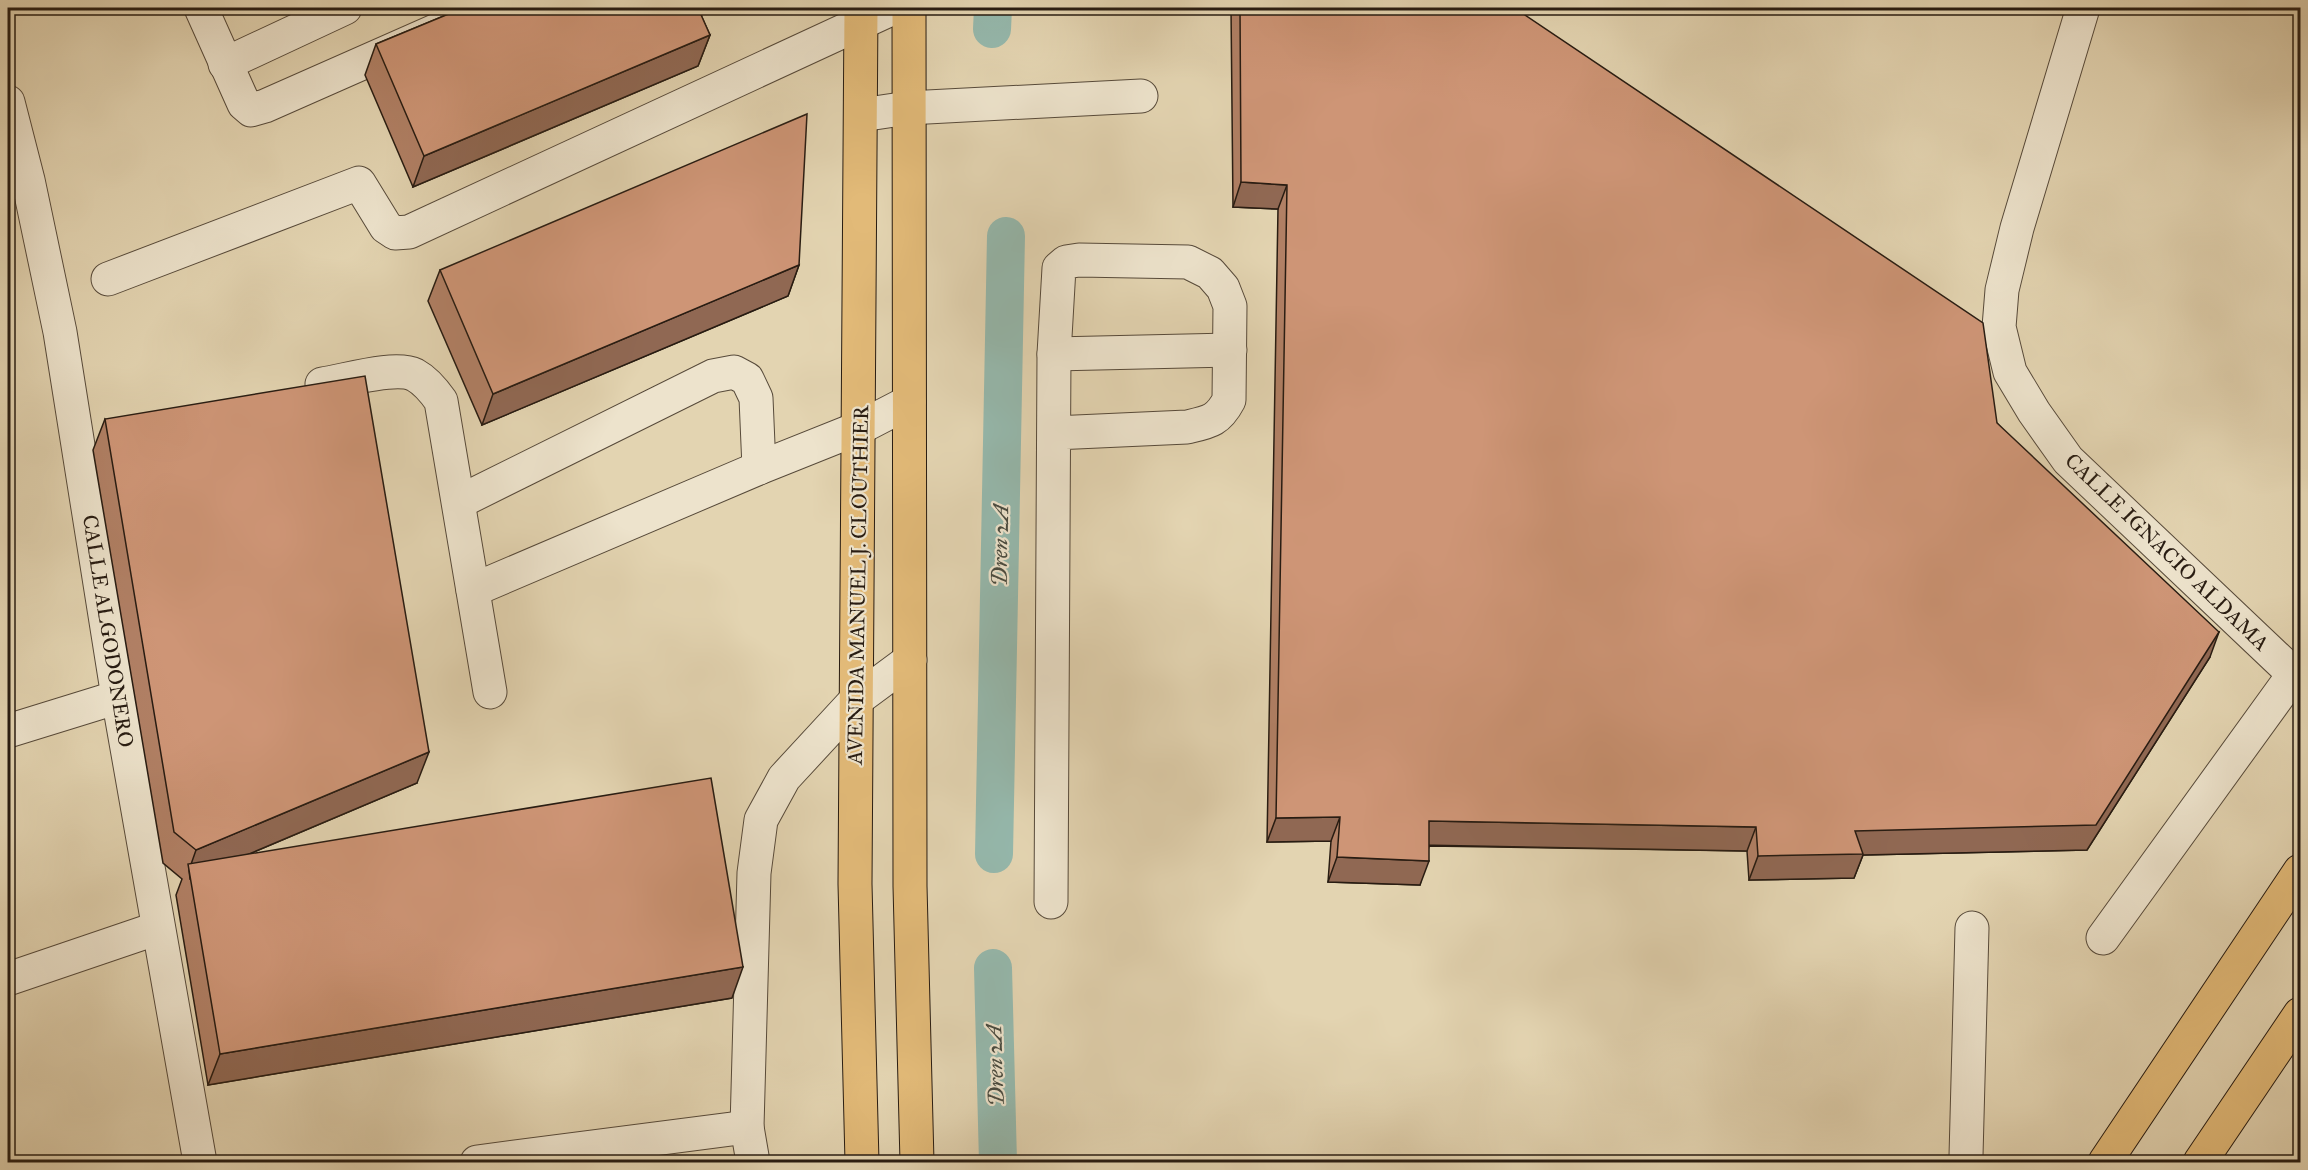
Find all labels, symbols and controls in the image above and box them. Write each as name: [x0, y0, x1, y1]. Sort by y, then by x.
street label: AVENIDA MANUEL J. CLOUTHIER: [842, 404, 874, 766]
street label: CALLE IGNACIO ALDAMA: [2060, 448, 2274, 656]
water label: Dren 2A: [986, 503, 1014, 586]
street label: CALLE ALGODONERO: [77, 513, 139, 749]
water label: Dren 2A: [980, 1022, 1010, 1107]

